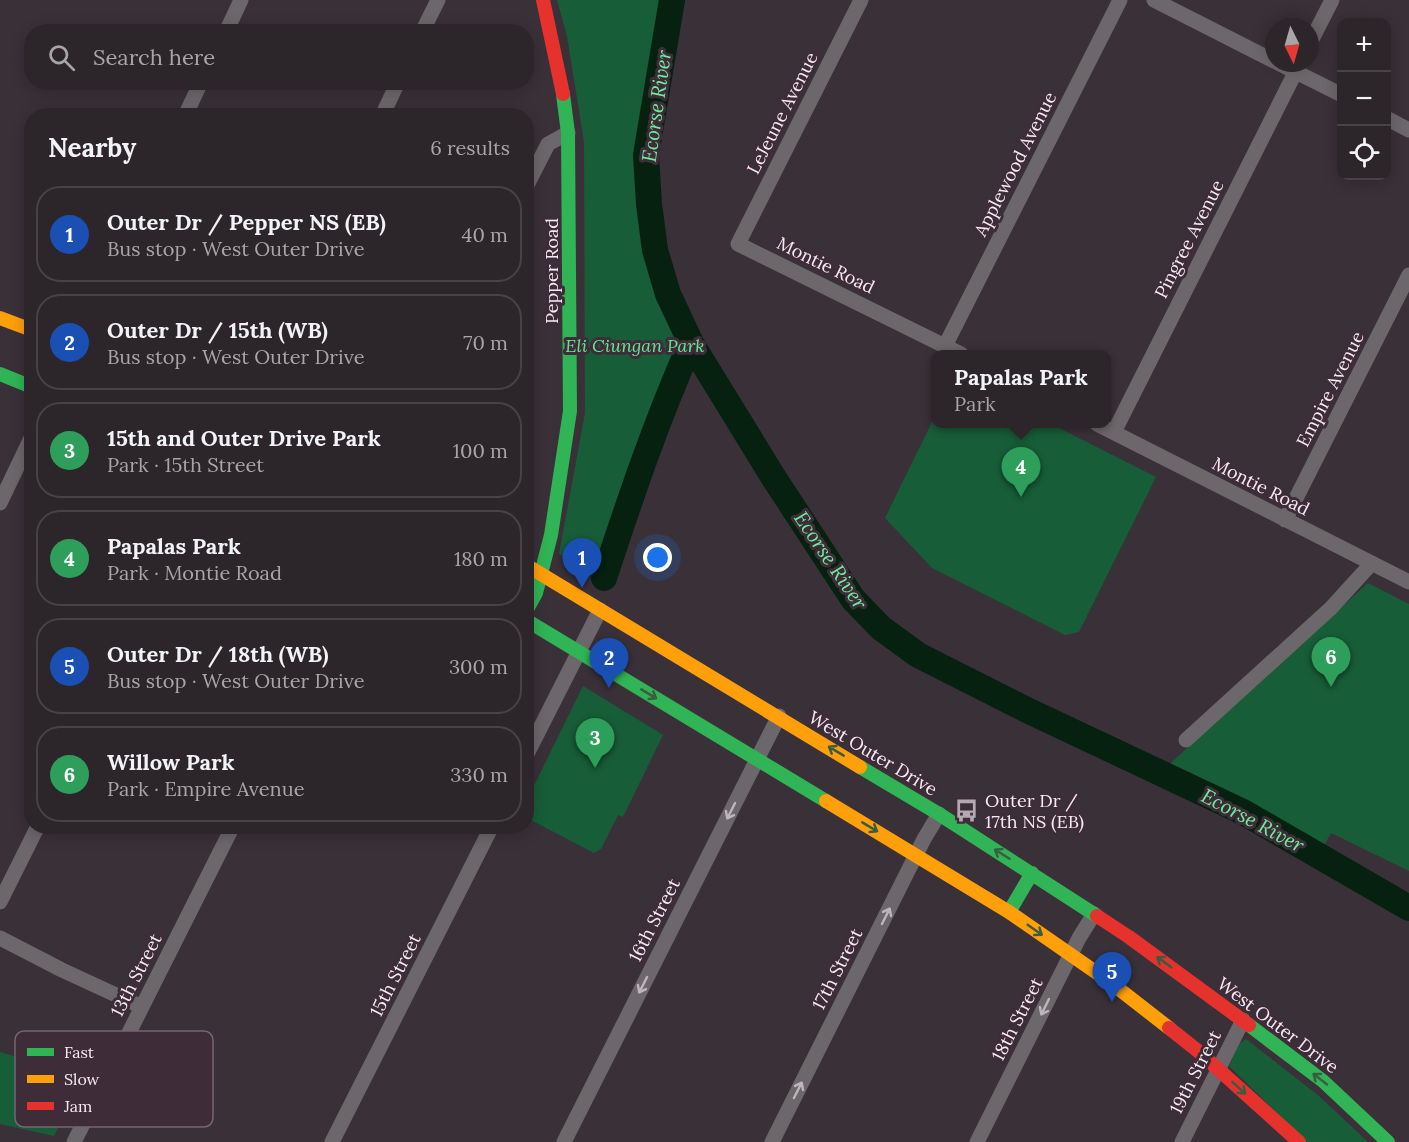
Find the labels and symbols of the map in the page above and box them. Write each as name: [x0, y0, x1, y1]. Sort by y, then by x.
north arrow: [1265, 18, 1319, 72]
water label: Ecorse River: [636, 48, 676, 164]
street label: LeJeune Avenue: [741, 48, 823, 178]
street label: Applewood Avenue: [968, 88, 1061, 241]
street label: Pingree Avenue: [1149, 176, 1229, 302]
street label: Pepper Road: [540, 218, 563, 324]
street label: Montie Road: [773, 231, 879, 299]
street label: Empire Avenue: [1291, 327, 1369, 451]
park label: Eli Ciungan Park: [565, 334, 705, 357]
pin: 4: [1002, 448, 1040, 497]
street label: Montie Road: [1209, 452, 1314, 520]
water label: Ecorse River: [789, 506, 873, 614]
pin: 1: [562, 538, 602, 588]
your location: [643, 543, 672, 572]
pin: 2: [590, 638, 628, 688]
pin: 6: [1312, 638, 1350, 687]
one-way arrow: [640, 688, 657, 700]
street label: West Outer Drive: [804, 705, 942, 801]
pin: 3: [576, 718, 614, 768]
one-way arrow: [828, 745, 845, 757]
water label: Ecorse River: [1197, 782, 1309, 858]
place label: Outer Dr / 17th NS (EB): [985, 789, 1084, 833]
bus stop icon: Outer Dr / 17th NS (EB): [954, 797, 980, 823]
one-way arrow: [725, 802, 737, 819]
one-way arrow: [861, 821, 878, 833]
one-way arrow: [994, 847, 1011, 859]
street label: 16th Street: [623, 874, 685, 966]
one-way arrow: [881, 907, 892, 925]
street label: 17th Street: [807, 924, 867, 1014]
one-way arrow: [1026, 924, 1043, 936]
street label: 13th Street: [105, 930, 167, 1020]
street label: 15th Street: [364, 930, 426, 1020]
pin: 5: [1092, 952, 1132, 1002]
one-way arrow: [1156, 956, 1172, 968]
street label: West Outer Drive: [1213, 972, 1344, 1078]
street label: 18th Street: [986, 974, 1048, 1064]
one-way arrow: [637, 976, 648, 994]
one-way arrow: [1038, 998, 1050, 1016]
street label: 19th Street: [1164, 1026, 1226, 1118]
legend: [15, 1031, 213, 1127]
text: Fast: [64, 1042, 95, 1062]
text: Slow: [64, 1069, 100, 1089]
one-way arrow: [1312, 1072, 1328, 1085]
one-way arrow: [793, 1081, 804, 1099]
one-way arrow: [1231, 1081, 1246, 1095]
text: Jam: [63, 1096, 92, 1116]

